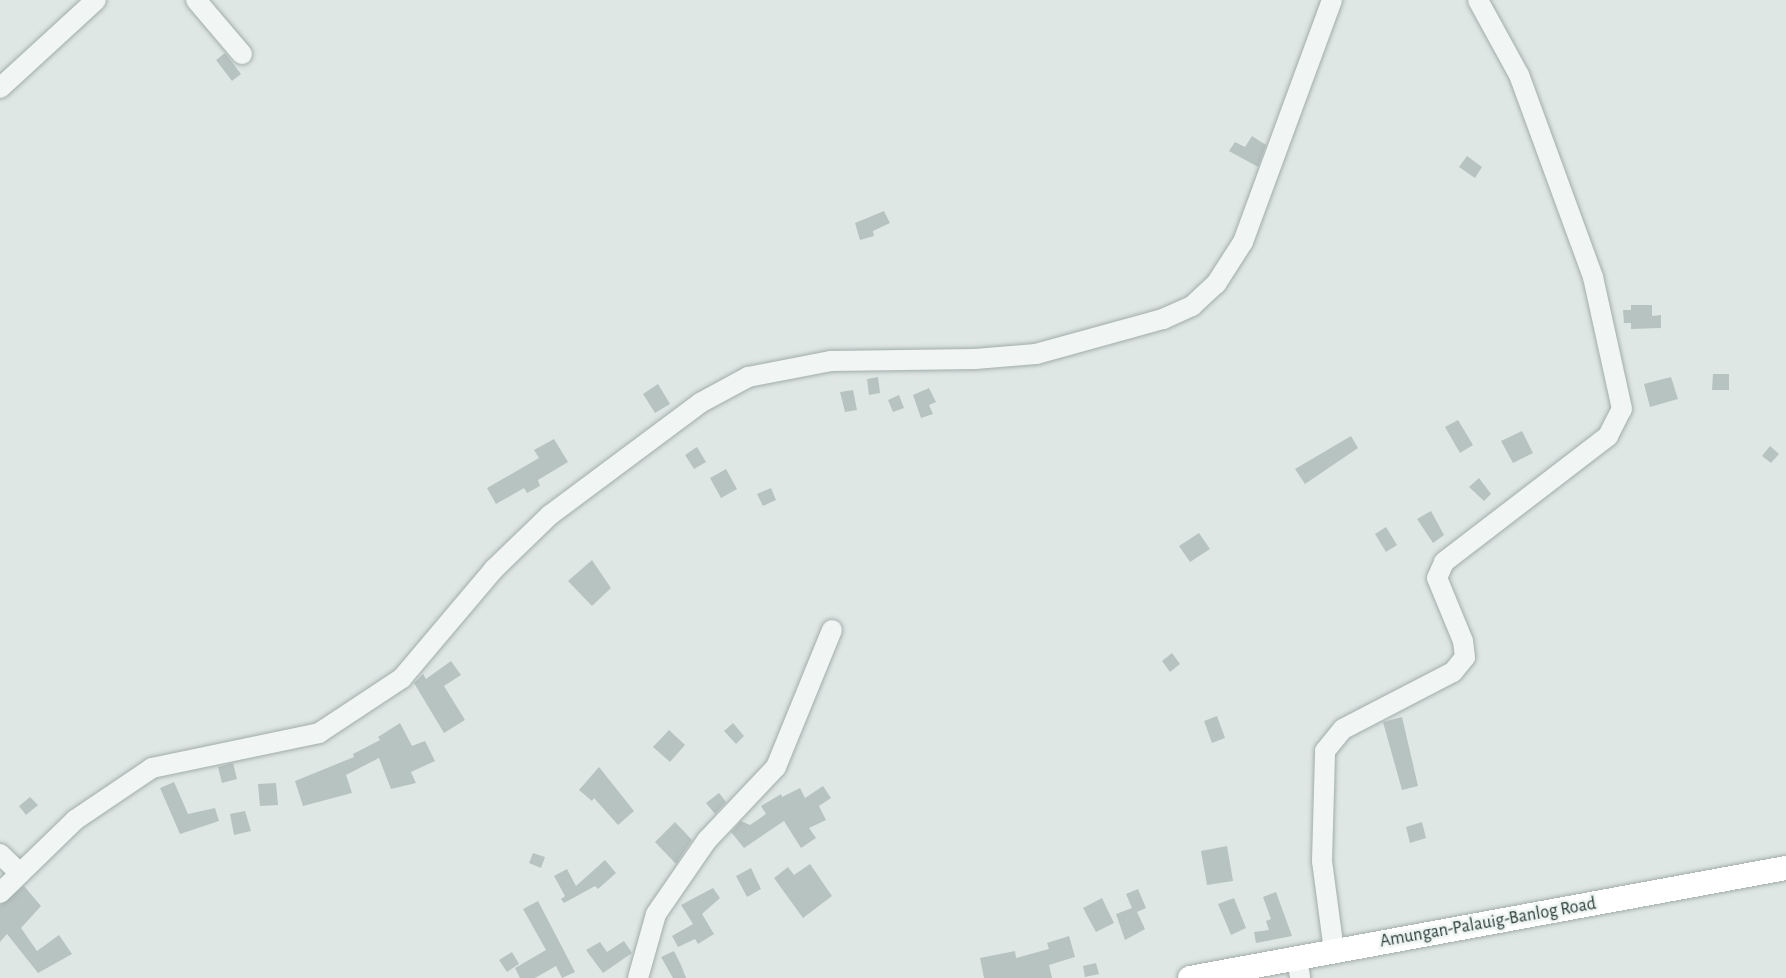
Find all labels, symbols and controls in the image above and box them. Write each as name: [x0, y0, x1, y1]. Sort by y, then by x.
street label: Amungan-Palauig-Banlog Road: [1378, 893, 1598, 953]

